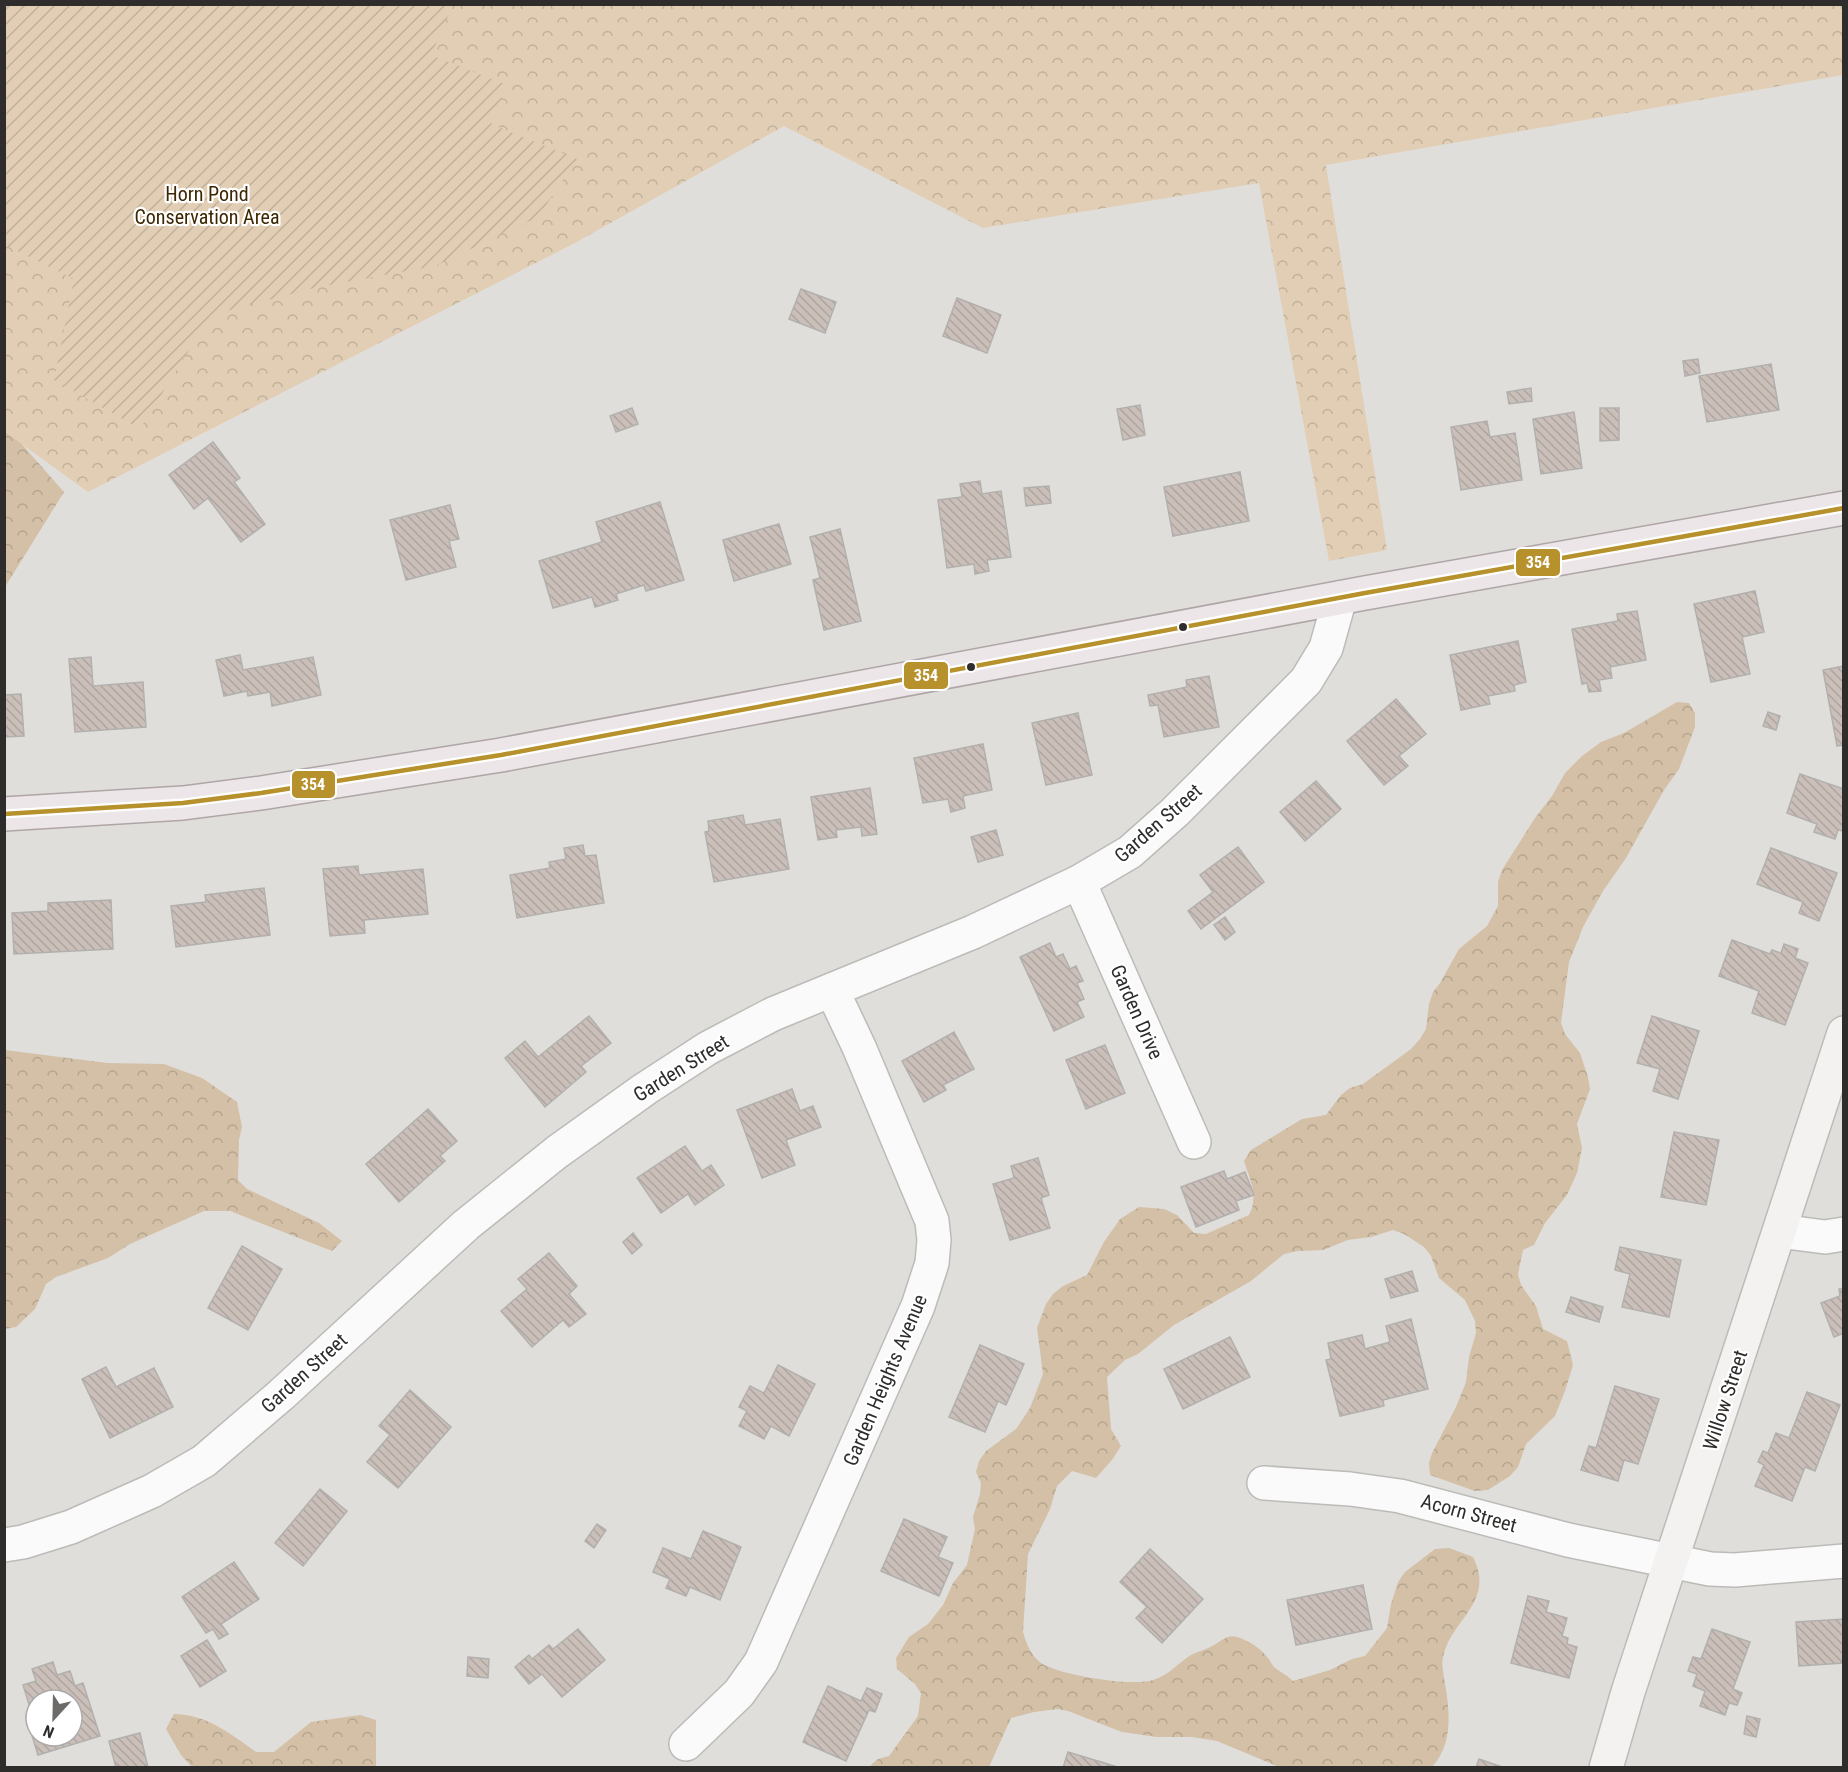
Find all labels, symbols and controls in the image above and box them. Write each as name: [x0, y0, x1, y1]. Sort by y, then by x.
park label: Horn Pond Conservation Area: [134, 182, 280, 229]
line badge: 354: [1515, 548, 1561, 577]
text: 354: [1526, 553, 1550, 572]
unlabelled marker: [1177, 621, 1189, 633]
line badge: 354: [903, 661, 949, 690]
unlabelled marker: [965, 661, 977, 673]
text: 354: [914, 666, 938, 685]
line badge: 354: [291, 770, 336, 799]
text: 354: [301, 775, 325, 794]
street label: Garden Street: [1109, 779, 1207, 867]
street label: Garden Drive: [1106, 961, 1168, 1063]
street label: Garden Street: [629, 1029, 733, 1107]
street label: Garden Heights Avenue: [838, 1291, 932, 1469]
street label: Garden Street: [256, 1328, 352, 1418]
street label: Willow Street: [1698, 1347, 1752, 1453]
street label: Acorn Street: [1419, 1489, 1520, 1537]
north arrow: [24, 1688, 84, 1748]
text: N: [40, 1721, 57, 1742]

